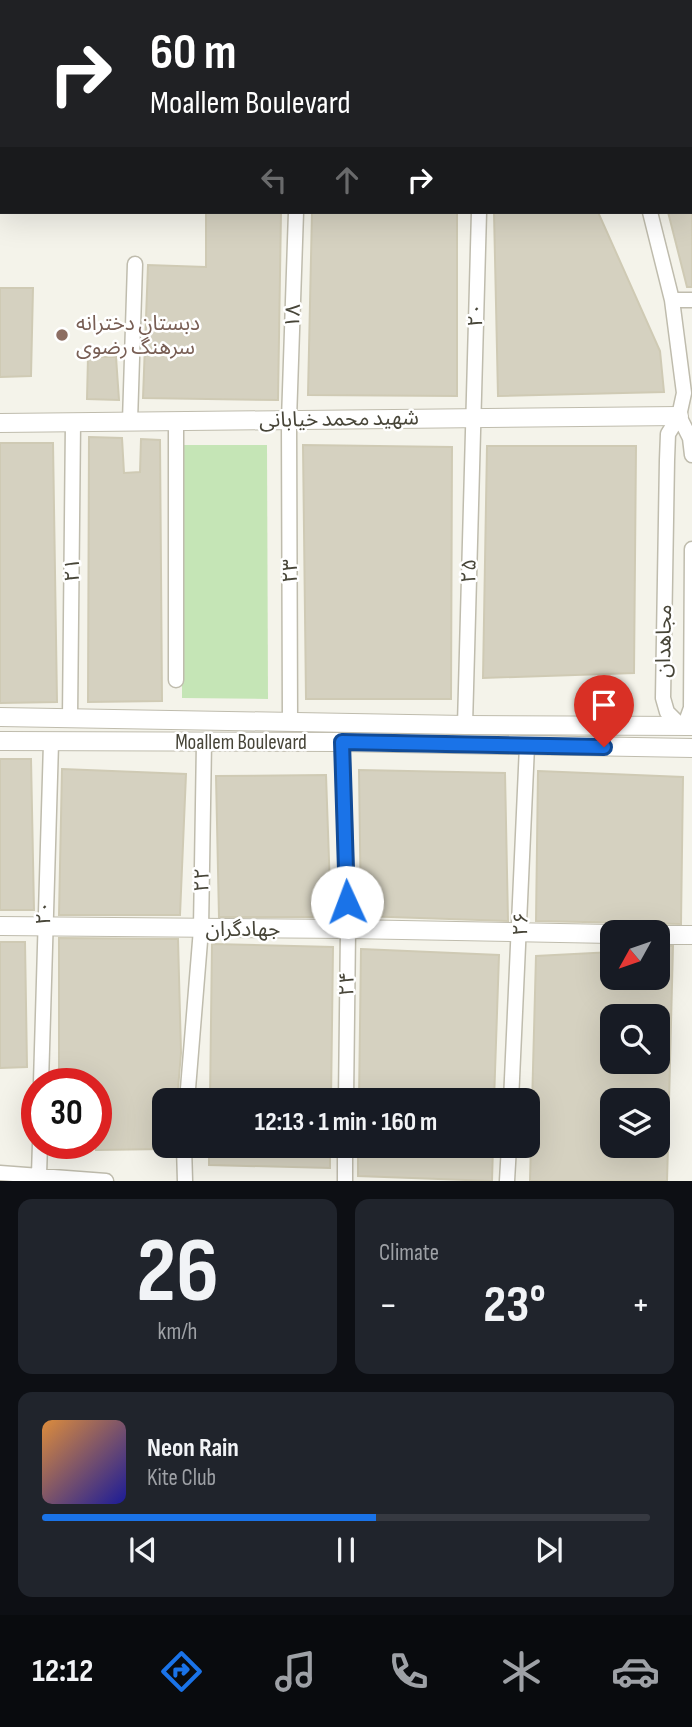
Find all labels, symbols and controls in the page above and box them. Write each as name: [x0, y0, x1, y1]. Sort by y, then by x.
text: 60 m: [150, 24, 237, 83]
icon: right: [35, 28, 126, 119]
text: Moallem Boulevard: [150, 84, 351, 123]
icon: left: [255, 161, 293, 199]
icon: ahead: [328, 161, 366, 199]
icon: right: [401, 161, 439, 199]
street label: ۲۰: [463, 303, 489, 327]
street label: ۱۸: [280, 304, 306, 328]
place label: دبستان دخترانه سرهنگ رضوی: [76, 311, 200, 360]
marker: دبستان دخترانه سرهنگ رضوی: [54, 327, 70, 343]
street label: شهید محمد خیابانی: [259, 405, 419, 433]
street label: ۲۱: [60, 558, 85, 582]
street label: ۲۳: [278, 559, 303, 583]
street label: ۲۵: [456, 559, 482, 583]
street label: مجاهدان: [651, 604, 677, 678]
pin: [574, 675, 634, 747]
icon: arrive: [585, 686, 623, 724]
street label: Moallem Boulevard: [175, 730, 307, 755]
position arrow: [310, 865, 384, 939]
street label: ۲۲: [189, 868, 215, 892]
street label: ۲۰: [31, 901, 57, 925]
street label: ۲۶: [508, 912, 534, 936]
street label: جهادگران: [206, 917, 280, 942]
north arrow: [600, 920, 670, 990]
map controls: [600, 920, 670, 1158]
street label: ۲۴: [334, 972, 360, 996]
button: search: [600, 1004, 670, 1074]
speed limit sign: 30: [21, 1068, 112, 1159]
button: layers: [600, 1088, 670, 1158]
text: 12:13 · 1 min · 160 m: [255, 1107, 437, 1138]
text: 26: [136, 1218, 219, 1327]
text: Climate: [379, 1239, 439, 1267]
text: 23°: [483, 1274, 546, 1337]
text: −: [379, 1283, 398, 1328]
text: +: [631, 1283, 650, 1328]
text: km/h: [158, 1318, 197, 1346]
text: Neon Rain: [147, 1433, 239, 1464]
text: Kite Club: [147, 1464, 216, 1492]
icon: previous: [124, 1531, 162, 1569]
icon: pause: [327, 1531, 365, 1569]
icon: next: [530, 1531, 568, 1569]
icon: directions: [157, 1647, 206, 1696]
icon: music: [271, 1647, 320, 1696]
icon: phone: [384, 1647, 433, 1696]
icon: climate: [497, 1647, 546, 1696]
icon: car: [611, 1647, 660, 1696]
text: 12:12: [32, 1652, 93, 1691]

